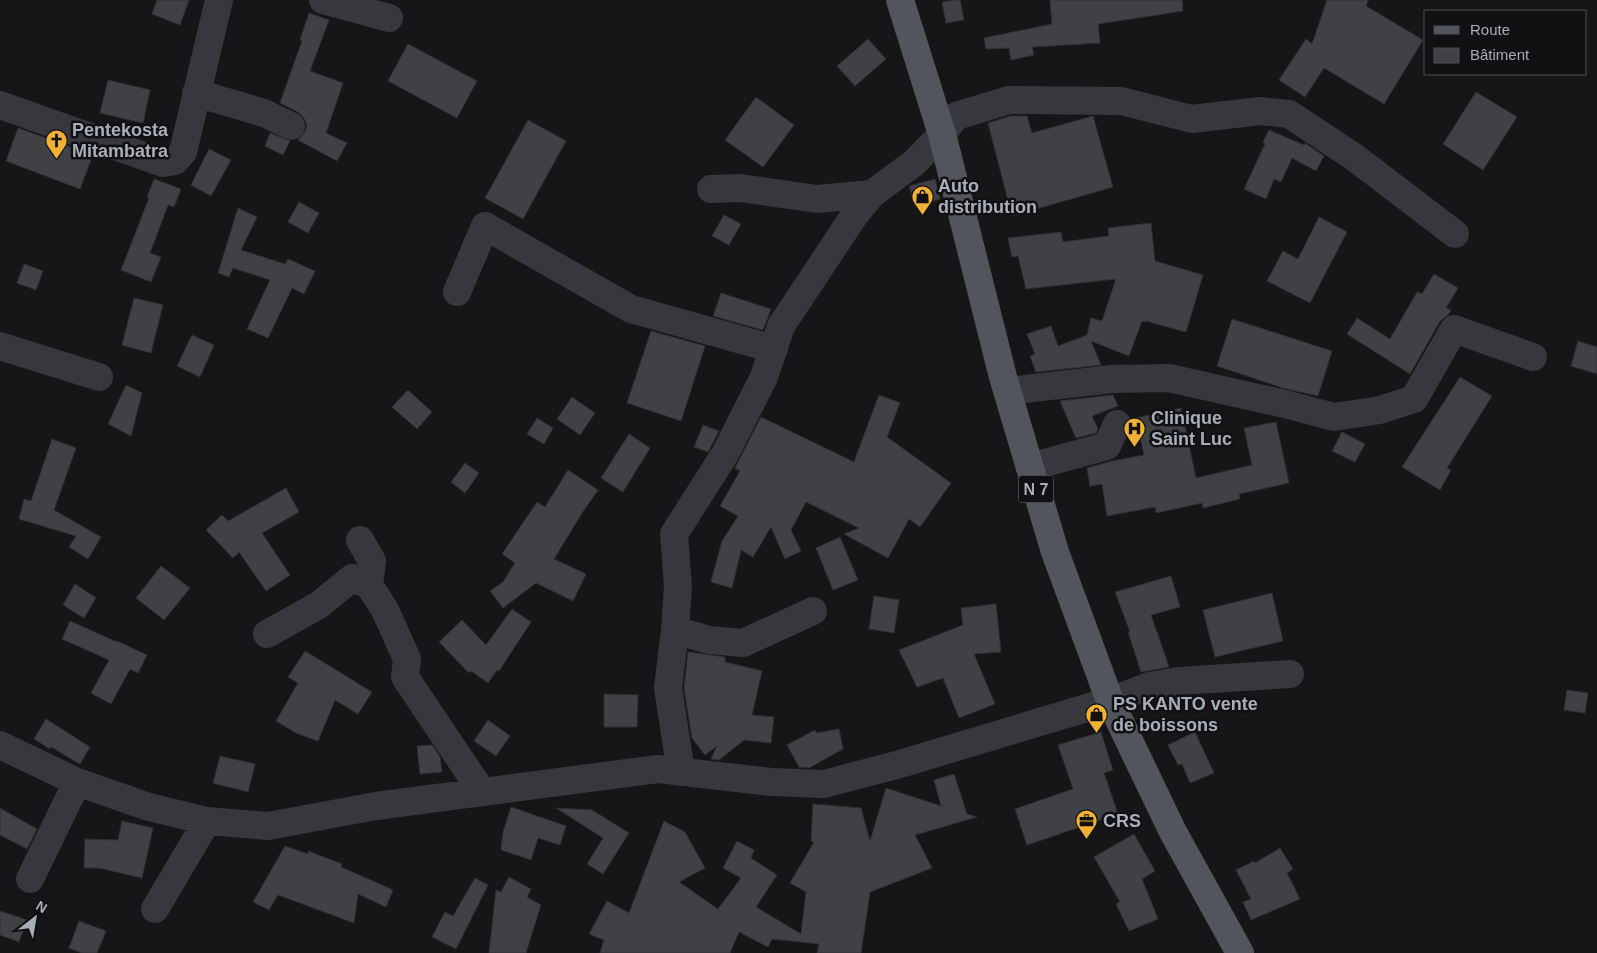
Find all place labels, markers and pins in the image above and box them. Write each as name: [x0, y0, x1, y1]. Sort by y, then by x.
place label: Pentekosta Mitambatra: [72, 120, 169, 161]
church icon: Pentekosta Mitambatra: [44, 128, 68, 159]
place label: Auto distribution: [938, 176, 1037, 217]
shop icon: Auto distribution: [910, 184, 934, 215]
place label: Clinique Saint Luc: [1151, 408, 1232, 449]
hospital icon: Clinique Saint Luc: [1123, 416, 1147, 447]
place label: PS KANTO vente de boissons: [1113, 694, 1258, 735]
shop icon: PS KANTO vente de boissons: [1085, 702, 1109, 733]
office icon: CRS: [1075, 809, 1099, 840]
place label: CRS: [1103, 811, 1141, 831]

